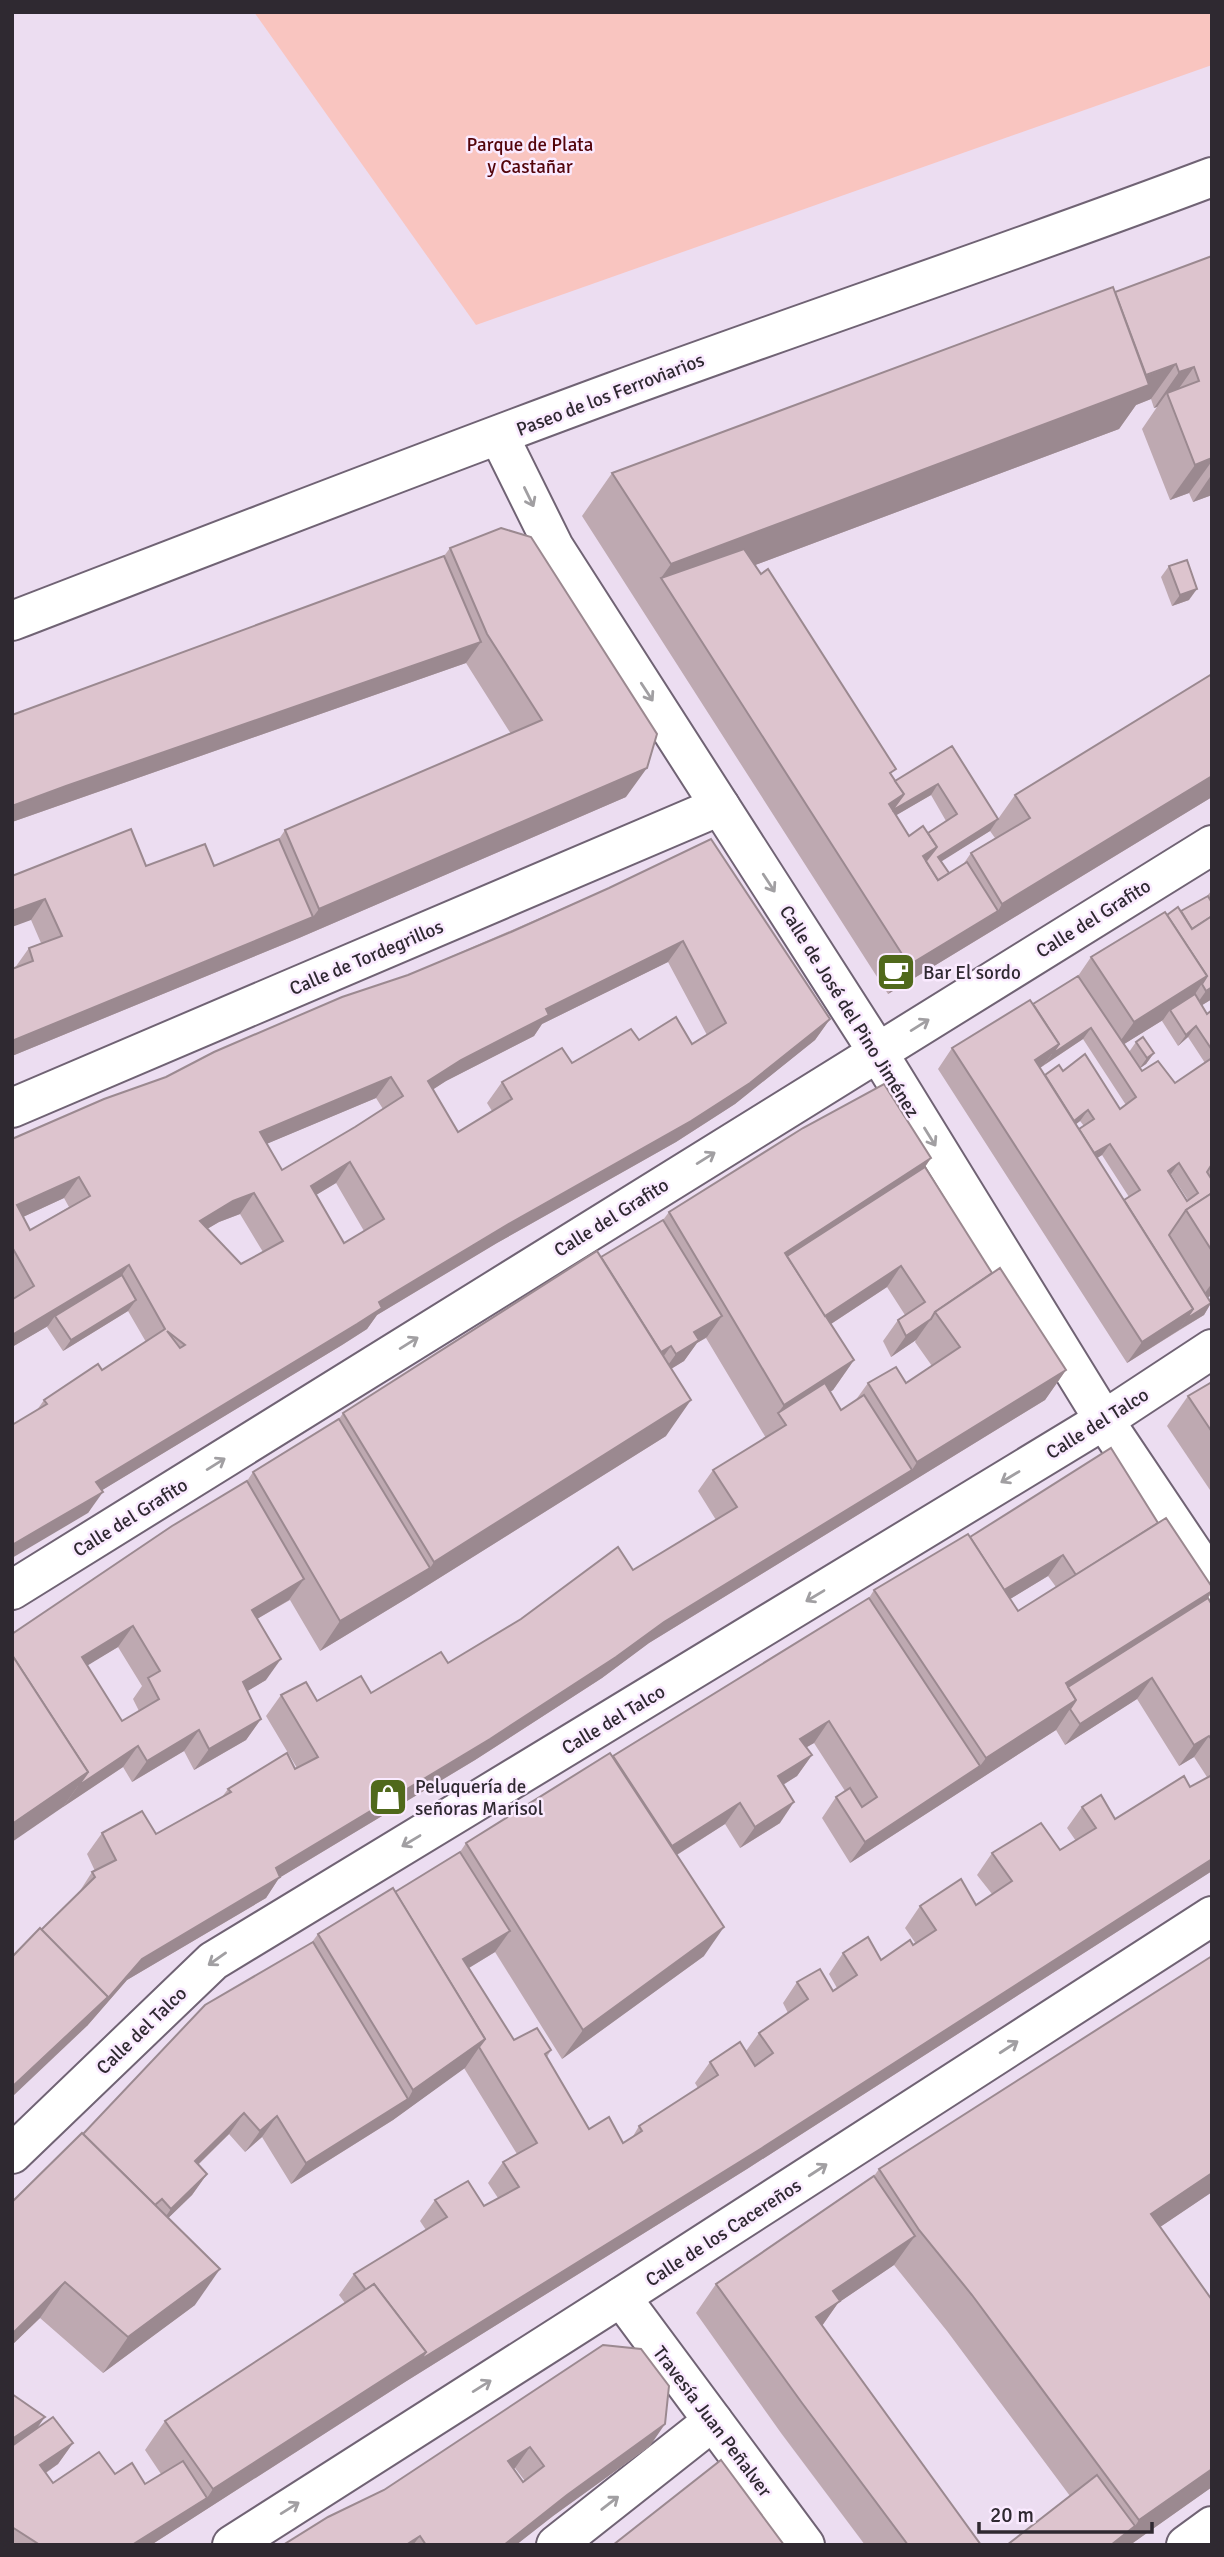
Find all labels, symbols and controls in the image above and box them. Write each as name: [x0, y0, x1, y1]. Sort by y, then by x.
park label: Parque de Plata y Castañar: [467, 133, 593, 179]
street label: Paseo de los Ferroviarios: [513, 348, 708, 442]
one-way arrow: [523, 486, 536, 507]
one-way arrow: [640, 681, 654, 701]
one-way arrow: [762, 873, 777, 892]
street label: Calle del Grafito: [1032, 874, 1155, 964]
street label: Calle de José del Pino Jiménez: [774, 901, 925, 1122]
street label: Calle de Tordegrillos: [286, 915, 447, 1001]
cafe icon: Bar El sordo: [875, 951, 917, 993]
place label: Bar El sordo: [923, 961, 1021, 985]
one-way arrow: [909, 1017, 929, 1031]
one-way arrow: [923, 1127, 937, 1147]
one-way arrow: [695, 1150, 715, 1164]
street label: Calle del Grafito: [550, 1173, 673, 1263]
one-way arrow: [398, 1336, 418, 1350]
street label: Calle del Talco: [1042, 1383, 1153, 1465]
one-way arrow: [205, 1456, 225, 1470]
one-way arrow: [1000, 1471, 1020, 1485]
street label: Calle del Grafito: [69, 1473, 192, 1563]
one-way arrow: [806, 1589, 826, 1603]
street label: Calle del Talco: [557, 1680, 670, 1760]
place label: Peluquería de señoras Marisol: [415, 1775, 543, 1821]
shop icon: Peluquería de señoras Marisol: [367, 1776, 409, 1818]
one-way arrow: [402, 1834, 422, 1848]
one-way arrow: [208, 1952, 227, 1967]
street label: Calle del Talco: [91, 1982, 192, 2080]
one-way arrow: [999, 2040, 1018, 2054]
one-way arrow: [807, 2163, 827, 2177]
street label: Calle de los Cacereños: [641, 2174, 806, 2292]
street label: Travesía Juan Peñalver: [648, 2341, 777, 2502]
one-way arrow: [472, 2379, 491, 2393]
scale bar: [979, 2490, 1152, 2534]
one-way arrow: [600, 2495, 618, 2510]
one-way arrow: [280, 2501, 299, 2516]
text: 20 m: [990, 2502, 1034, 2528]

